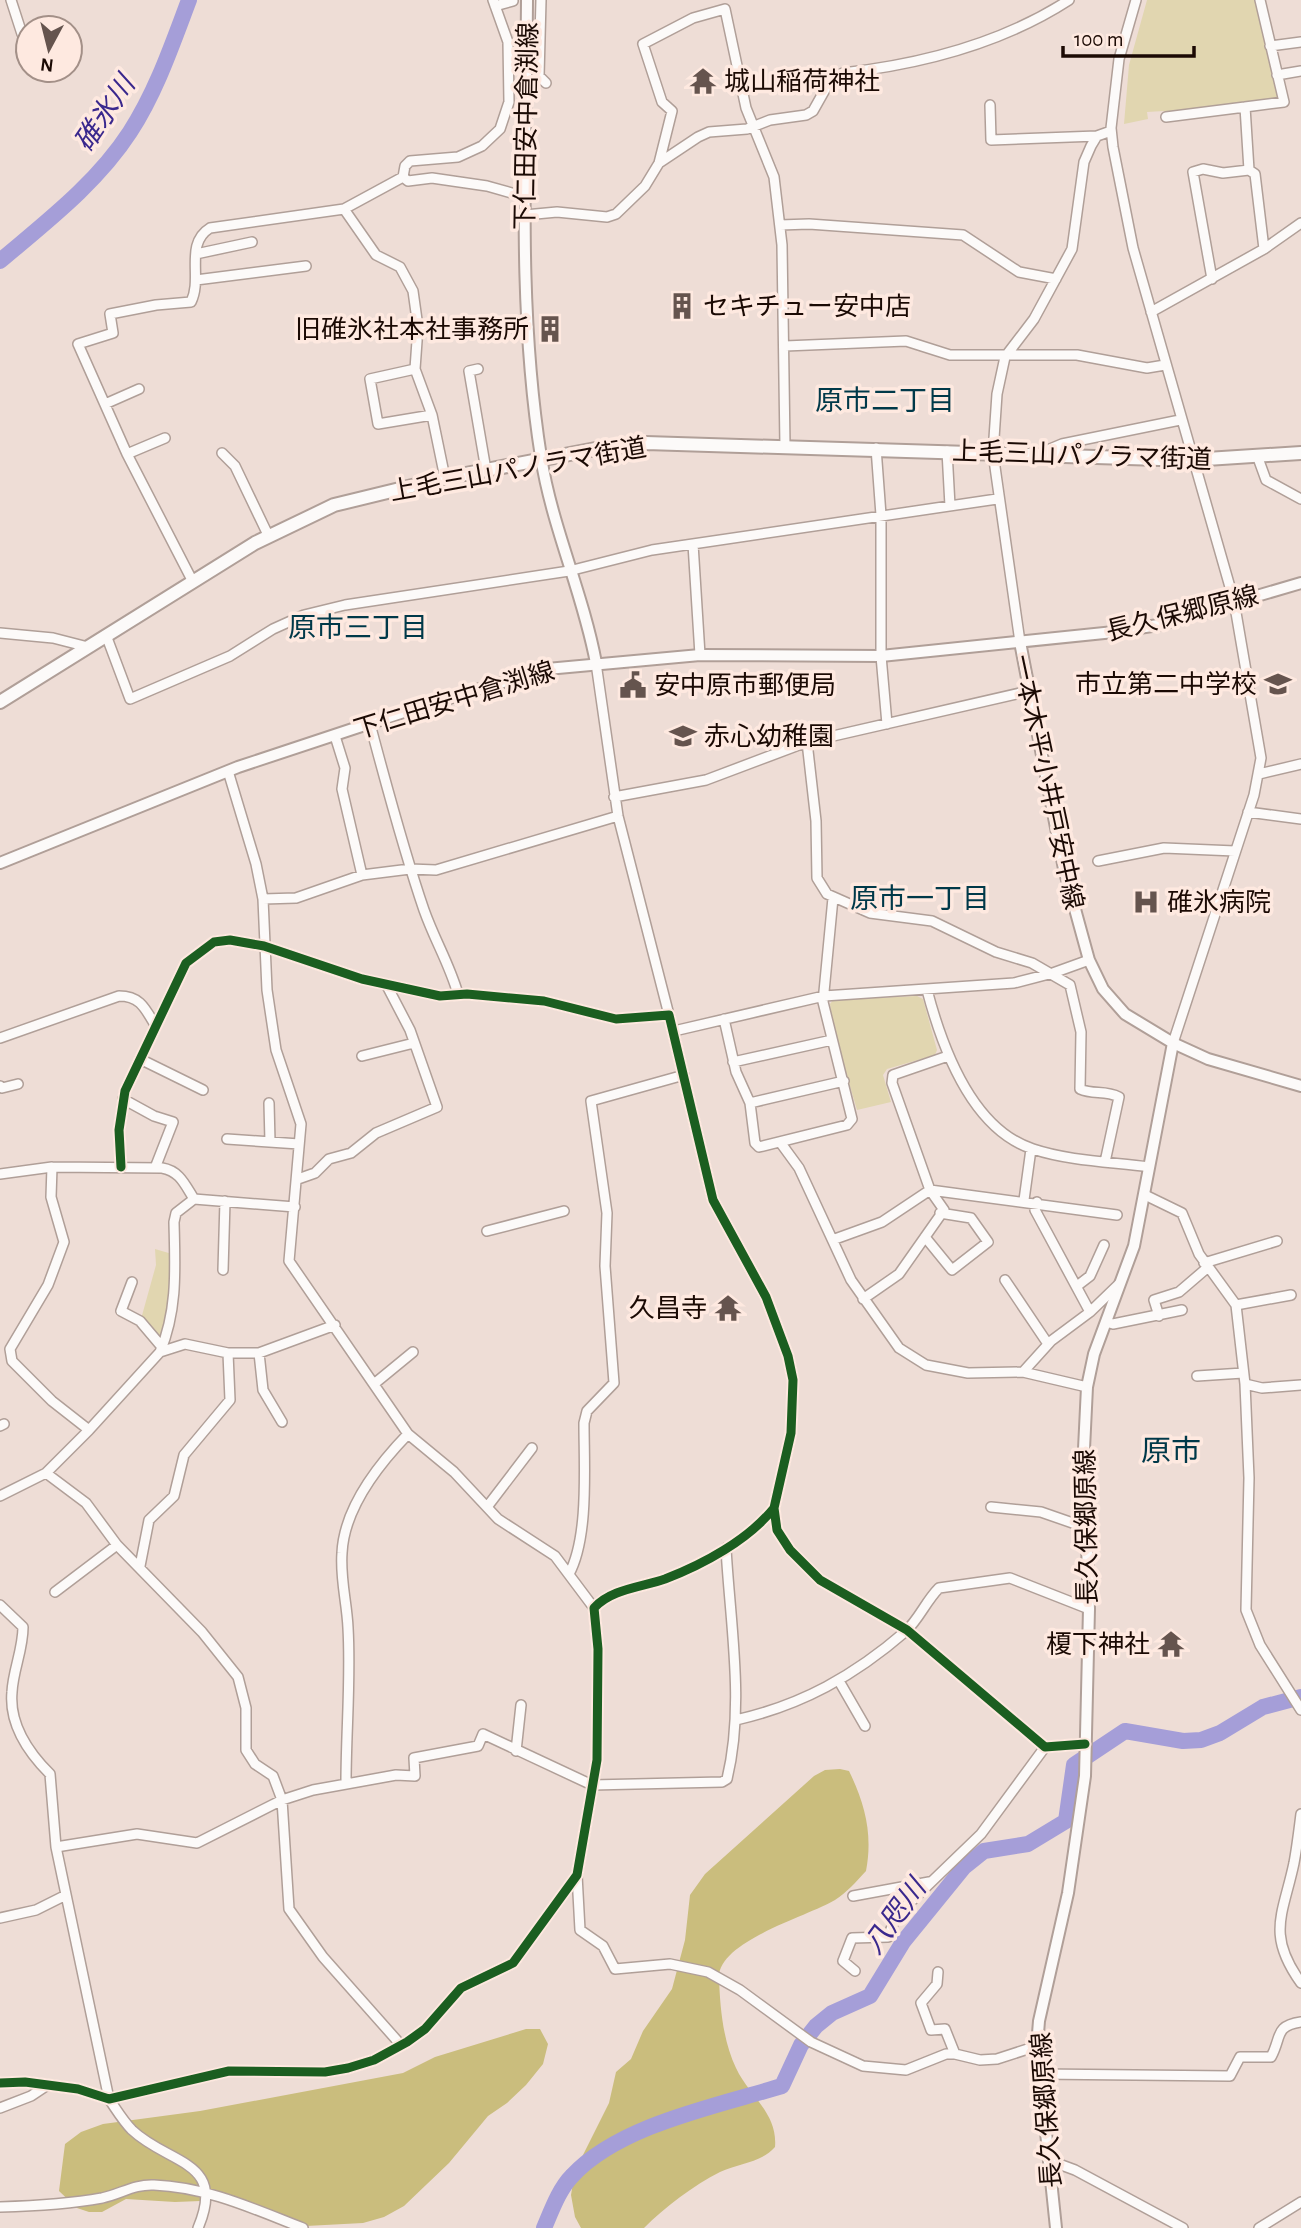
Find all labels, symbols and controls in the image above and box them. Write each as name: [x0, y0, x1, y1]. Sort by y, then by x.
north arrow: [14, 14, 84, 84]
scale bar: [1063, 14, 1194, 58]
street label: 下仁田安中倉渕線: [511, 22, 542, 230]
text: 100 m: [1074, 29, 1124, 50]
text: N: [39, 54, 55, 75]
temple icon: 城山稲荷神社: [688, 66, 718, 96]
water label: 碓氷川: [69, 68, 142, 157]
place label: 城山稲荷神社: [724, 68, 880, 95]
building icon: セキチュー安中店: [667, 291, 697, 321]
place label: セキチュー安中店: [703, 293, 911, 320]
building icon: 旧碓氷社本社事務所: [535, 314, 565, 344]
place label: 旧碓氷社本社事務所: [295, 316, 529, 343]
district label: 原市二丁目: [815, 386, 955, 416]
street label: 上毛三山パノラマ街道: [388, 434, 648, 505]
street label: 上毛三山パノラマ街道: [952, 437, 1212, 474]
street label: 長久保郷原線: [1103, 581, 1261, 645]
district label: 原市三丁目: [288, 613, 428, 643]
street label: 一本木平小井戸安中線: [1007, 652, 1088, 912]
street label: 下仁田安中倉渕線: [351, 657, 558, 744]
school or university icon: 市立第二中学校: [1263, 669, 1293, 699]
public building icon: 安中原市郵便局: [618, 670, 648, 700]
place label: 市立第二中学校: [1075, 670, 1257, 698]
place label: 安中原市郵便局: [654, 672, 836, 699]
school or university icon: 赤心幼稚園: [668, 721, 698, 751]
place label: 赤心幼稚園: [704, 722, 834, 750]
district label: 原市一丁目: [850, 884, 990, 914]
hospital icon: 碓氷病院: [1131, 887, 1161, 917]
place label: 碓氷病院: [1167, 889, 1271, 916]
temple icon: 久昌寺: [713, 1293, 743, 1323]
place label: 久昌寺: [629, 1294, 707, 1322]
district label: 原市: [1141, 1435, 1201, 1467]
street label: 長久保郷原線: [1071, 1449, 1101, 1605]
temple icon: 榎下神社: [1156, 1629, 1186, 1659]
place label: 榎下神社: [1046, 1631, 1150, 1658]
water label: 八咫川: [859, 1872, 933, 1959]
street label: 長久保郷原線: [1027, 2031, 1065, 2189]

